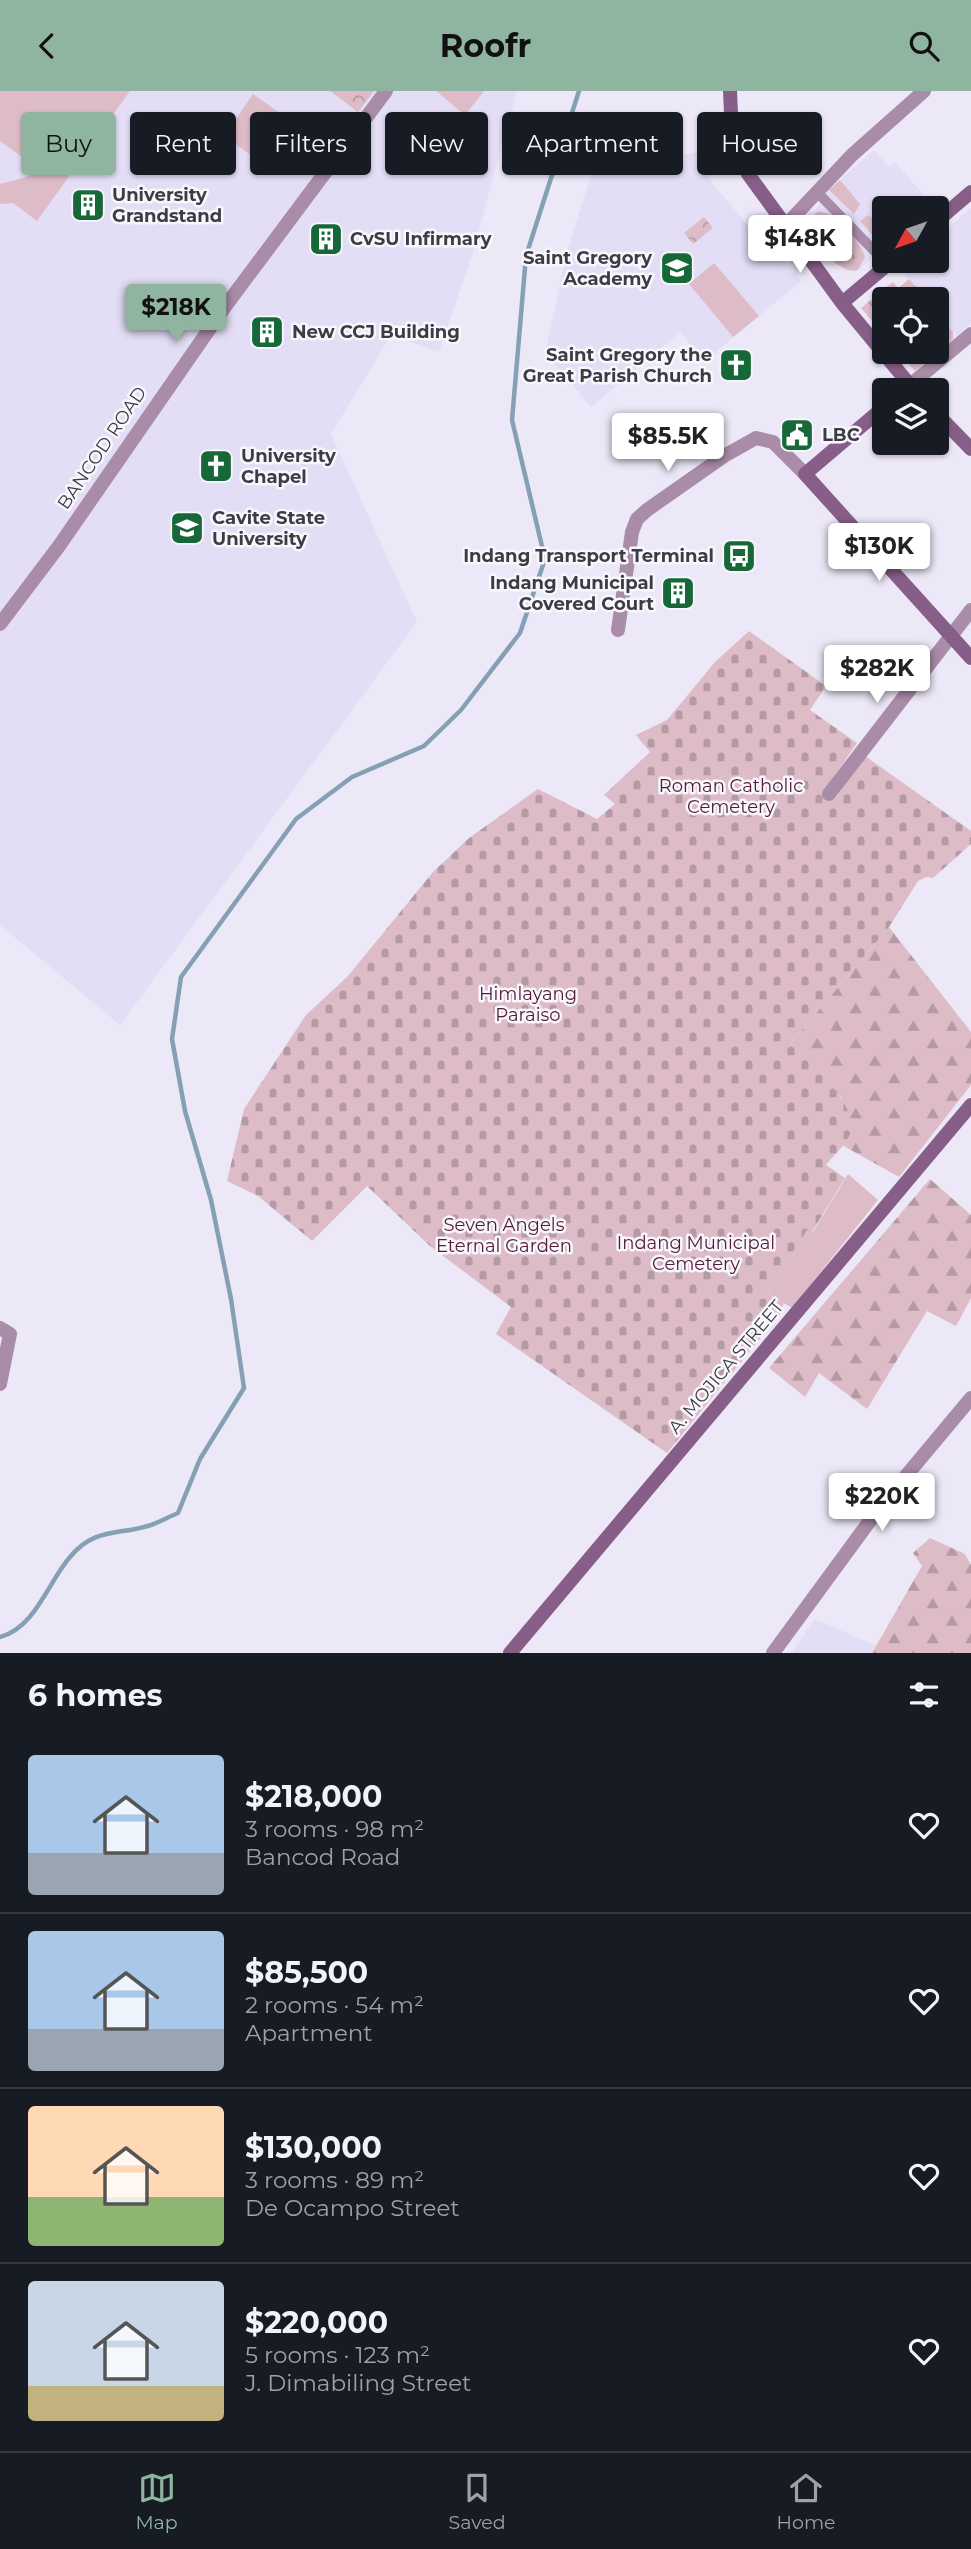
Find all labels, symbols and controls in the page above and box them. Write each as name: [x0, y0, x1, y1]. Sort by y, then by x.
text: Roofr: [440, 26, 531, 65]
icon: back: [28, 27, 66, 65]
icon: search: [905, 27, 943, 65]
chip: Buy: [21, 112, 116, 175]
chip: Rent: [130, 112, 236, 175]
chip: Filters: [250, 112, 371, 175]
chip: New: [385, 112, 488, 175]
chip: Apartment: [502, 112, 683, 175]
chip: House: [697, 112, 822, 175]
place label: University Grandstand: [112, 184, 222, 227]
building icon: University Grandstand: [69, 186, 107, 224]
north arrow: [872, 196, 948, 273]
map controls: [872, 196, 949, 455]
pin: $148K: [751, 215, 849, 275]
building icon: CvSU Infirmary: [307, 220, 345, 258]
text: $148K: [764, 224, 836, 252]
place label: CvSU Infirmary: [350, 228, 492, 250]
place label: Saint Gregory Academy: [523, 247, 652, 290]
school or university icon: Saint Gregory Academy: [658, 249, 696, 287]
pin: $218K: [127, 285, 225, 344]
button: locate: [872, 287, 949, 364]
text: $218K: [141, 293, 211, 321]
building icon: New CCJ Building: [248, 313, 286, 351]
place label: New CCJ Building: [292, 321, 460, 343]
place label: Saint Gregory the Great Parish Church: [523, 344, 712, 387]
church icon: Saint Gregory the Great Parish Church: [717, 346, 755, 384]
button: layers: [872, 378, 949, 455]
street label: BANCOD ROAD: [53, 382, 151, 514]
pin: $85.5K: [611, 413, 725, 473]
public building icon: LBC: [778, 416, 816, 454]
text: $85.5K: [628, 422, 708, 450]
place label: LBC: [822, 424, 860, 446]
place label: University Chapel: [241, 445, 336, 488]
church icon: University Chapel: [197, 447, 235, 485]
place label: Cavite State University: [212, 507, 325, 550]
school or university icon: Cavite State University: [168, 509, 206, 547]
pin: $130K: [830, 524, 928, 583]
text: $130K: [844, 532, 914, 560]
bus stop icon: Indang Transport Terminal: [720, 537, 758, 575]
place label: Indang Transport Terminal: [463, 545, 714, 567]
place label: Indang Municipal Covered Court: [490, 572, 654, 615]
building icon: Indang Municipal Covered Court: [659, 574, 697, 612]
pin: $282K: [828, 645, 926, 705]
text: $282K: [840, 654, 914, 682]
park label: Roman Catholic Cemetery: [659, 775, 803, 818]
park label: Himlayang Paraiso: [479, 983, 577, 1026]
park label: Seven Angels Eternal Garden: [436, 1214, 572, 1257]
park label: Indang Municipal Cemetery: [617, 1232, 775, 1275]
street label: A. MOJICA STREET: [664, 1295, 789, 1438]
pin: $220K: [833, 1473, 931, 1533]
text: $220K: [845, 1482, 919, 1510]
icon: filters: [905, 1676, 943, 1714]
text: 6 homes: [28, 1677, 163, 1714]
text: $218,000: [245, 1778, 382, 1815]
icon: home: [84, 1783, 168, 1867]
icon: heart: [905, 1806, 943, 1844]
text: 3 rooms · 98 m²: [245, 1815, 424, 1843]
text: Bancod Road: [245, 1843, 400, 1871]
text: $85,500: [245, 1954, 368, 1991]
icon: home: [84, 1959, 168, 2043]
icon: heart: [905, 1982, 943, 2020]
text: 2 rooms · 54 m²: [245, 1991, 424, 2019]
text: Apartment: [245, 2019, 373, 2047]
text: $130,000: [245, 2129, 382, 2166]
icon: home: [84, 2134, 168, 2218]
icon: heart: [905, 2157, 943, 2195]
text: 3 rooms · 89 m²: [245, 2166, 424, 2194]
text: De Ocampo Street: [245, 2194, 460, 2222]
text: $220,000: [245, 2304, 388, 2341]
icon: home: [84, 2309, 168, 2393]
icon: heart: [905, 2332, 943, 2370]
text: 5 rooms · 123 m²: [245, 2341, 430, 2369]
text: J. Dimabiling Street: [245, 2369, 471, 2397]
tab: Map: [135, 2469, 178, 2534]
tab: Saved: [449, 2469, 506, 2534]
tab: Home: [777, 2469, 836, 2534]

